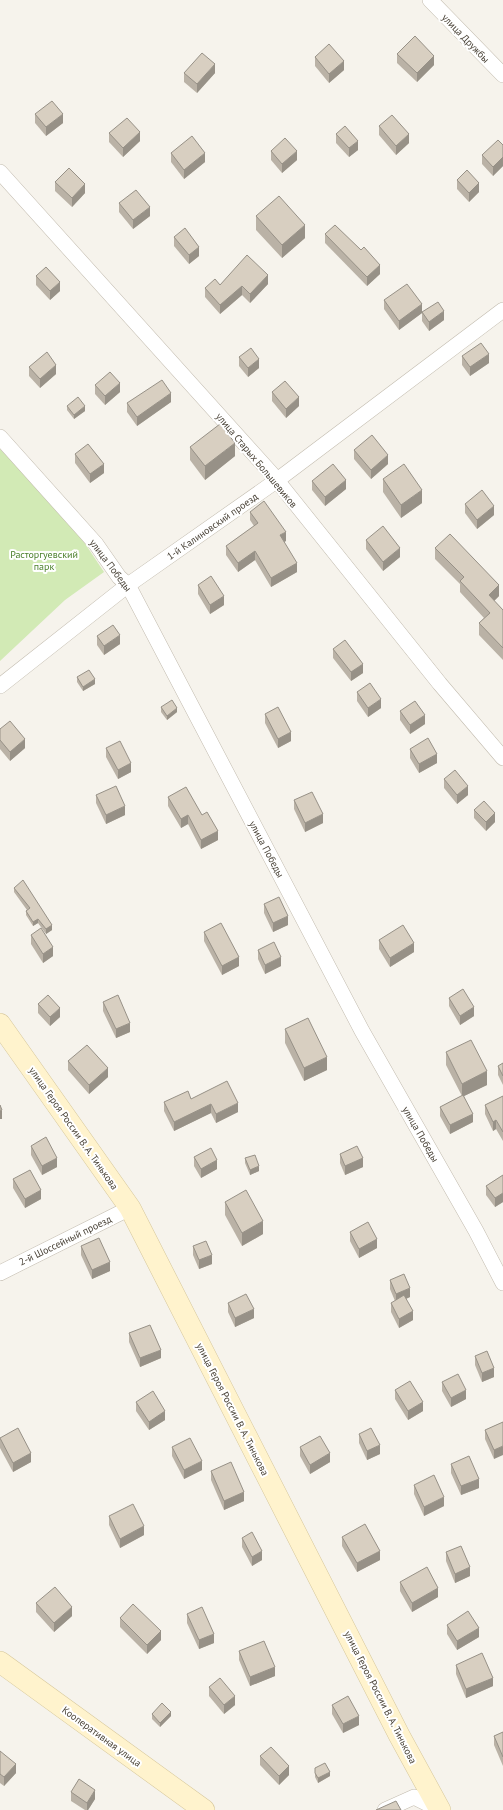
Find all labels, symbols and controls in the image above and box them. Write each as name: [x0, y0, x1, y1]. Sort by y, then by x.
street label: улица Дружбы: [439, 11, 492, 66]
street label: улица Старых Большевиков: [213, 410, 300, 511]
street label: 1-й Калиновский проезд: [164, 490, 261, 563]
street label: улица Победы: [87, 537, 135, 594]
park label: Расторгуевский парк: [10, 548, 78, 573]
street label: улица Победы: [246, 819, 287, 880]
street label: улица Героя России В. А. Тинькова: [26, 1064, 121, 1192]
street label: улица Победы: [399, 1104, 442, 1164]
street label: 2-й Шоссейный проезд: [17, 1212, 114, 1269]
street label: улица Героя России В. А. Тинькова: [193, 1341, 272, 1478]
street label: улица Героя России В. А. Тинькова: [341, 1629, 420, 1766]
street label: Кооперативная улица: [60, 1703, 144, 1769]

